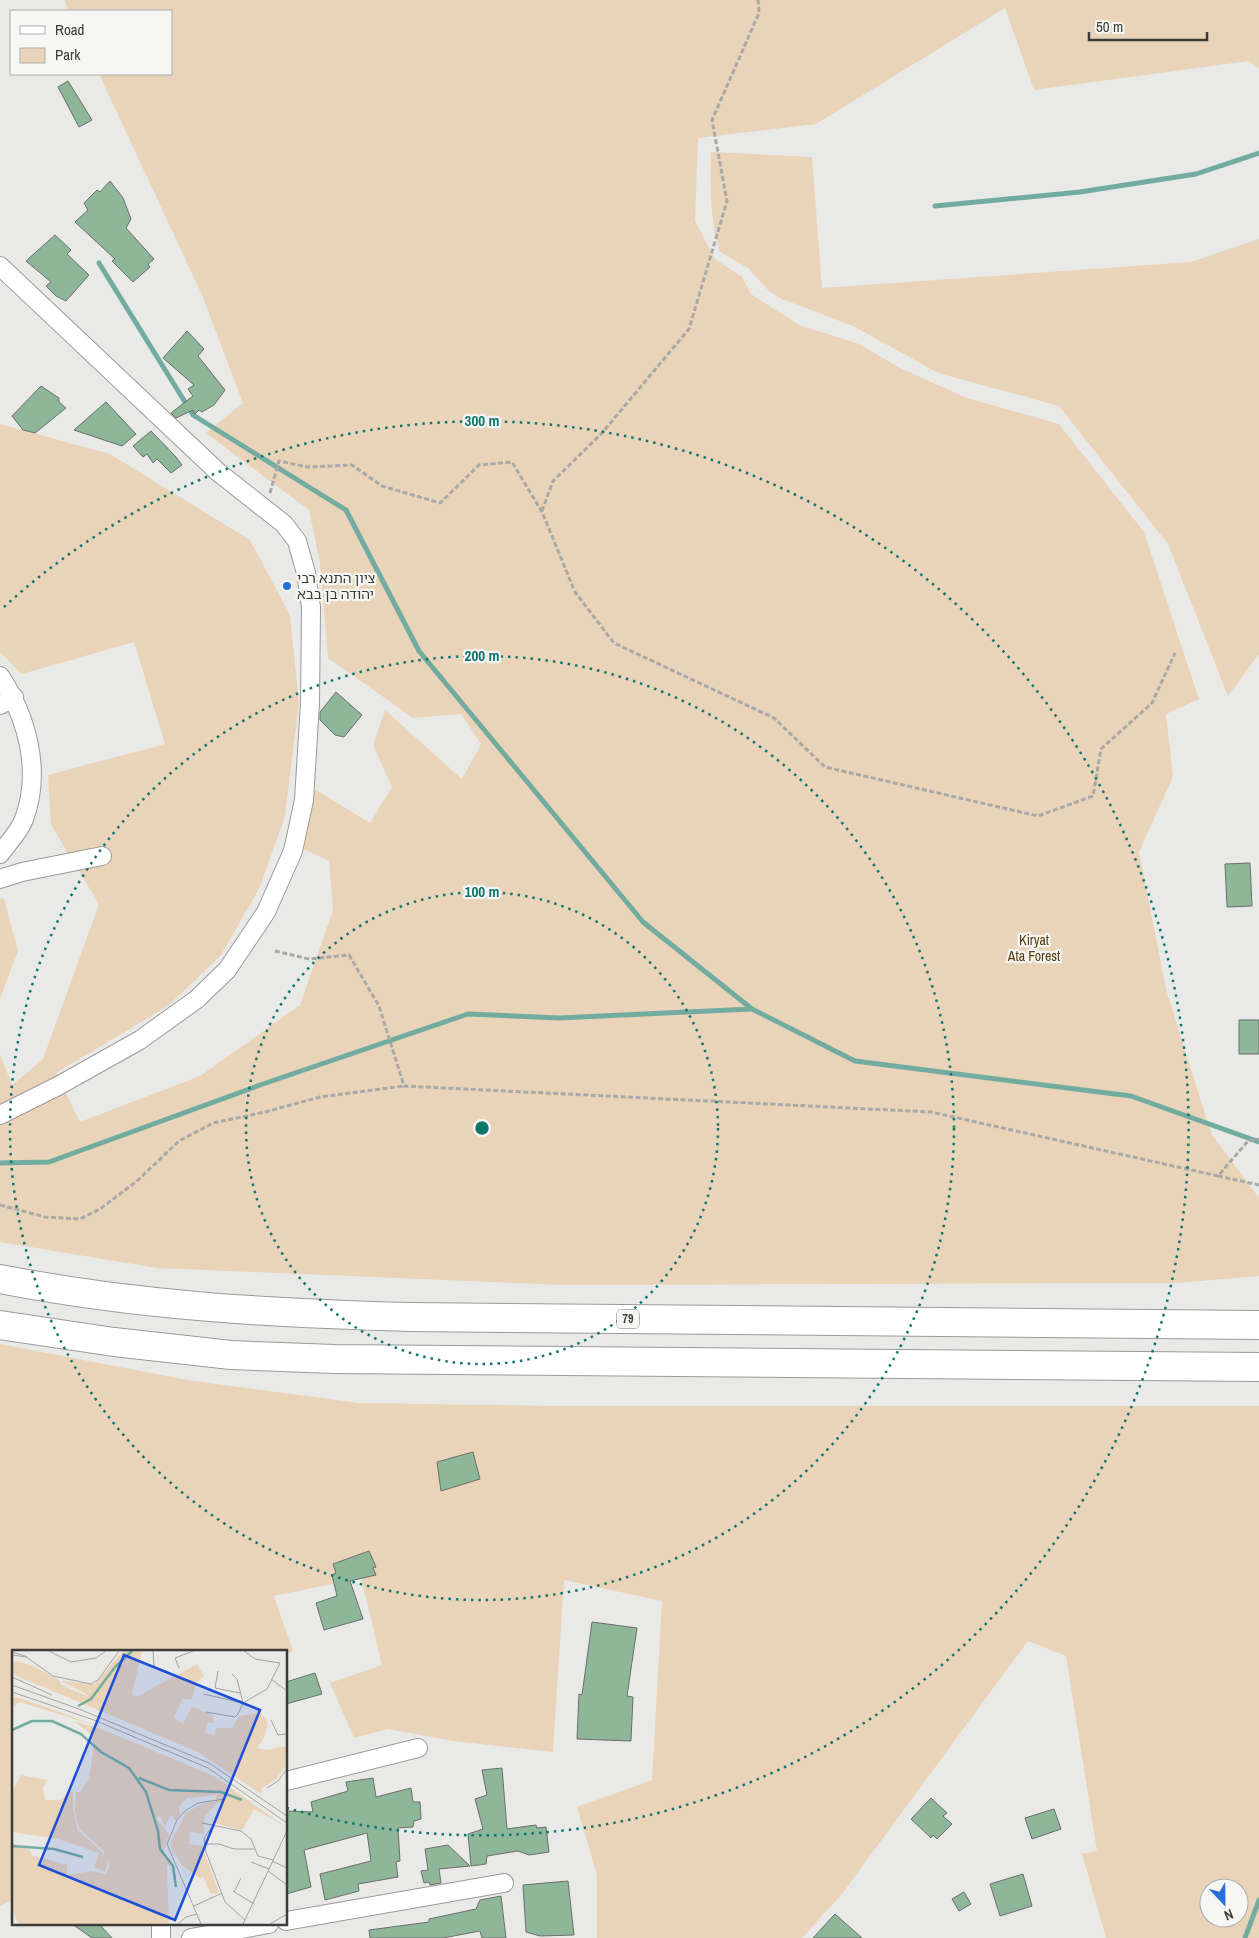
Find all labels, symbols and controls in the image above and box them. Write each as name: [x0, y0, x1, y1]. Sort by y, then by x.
legend: [10, 10, 172, 75]
scale bar: [1089, 10, 1206, 42]
text: 50 m: [1096, 16, 1123, 37]
text: Road: [55, 19, 84, 40]
text: Park: [55, 44, 81, 65]
text: 300 m: [465, 410, 499, 431]
place label: ציון התנא רבי יהודה בן בבא: [297, 569, 375, 603]
marker: ציון התנא רבי יהודה בן בבא: [281, 580, 293, 592]
text: 200 m: [465, 645, 499, 666]
text: 100 m: [465, 881, 499, 902]
park label: Kiryat Ata Forest: [1007, 931, 1060, 965]
centre of rings: [473, 1119, 491, 1137]
road number: 79: [617, 1310, 639, 1328]
inset map: [12, 1650, 288, 1926]
north arrow: [1199, 1878, 1249, 1928]
text: N: [1222, 1905, 1236, 1925]

